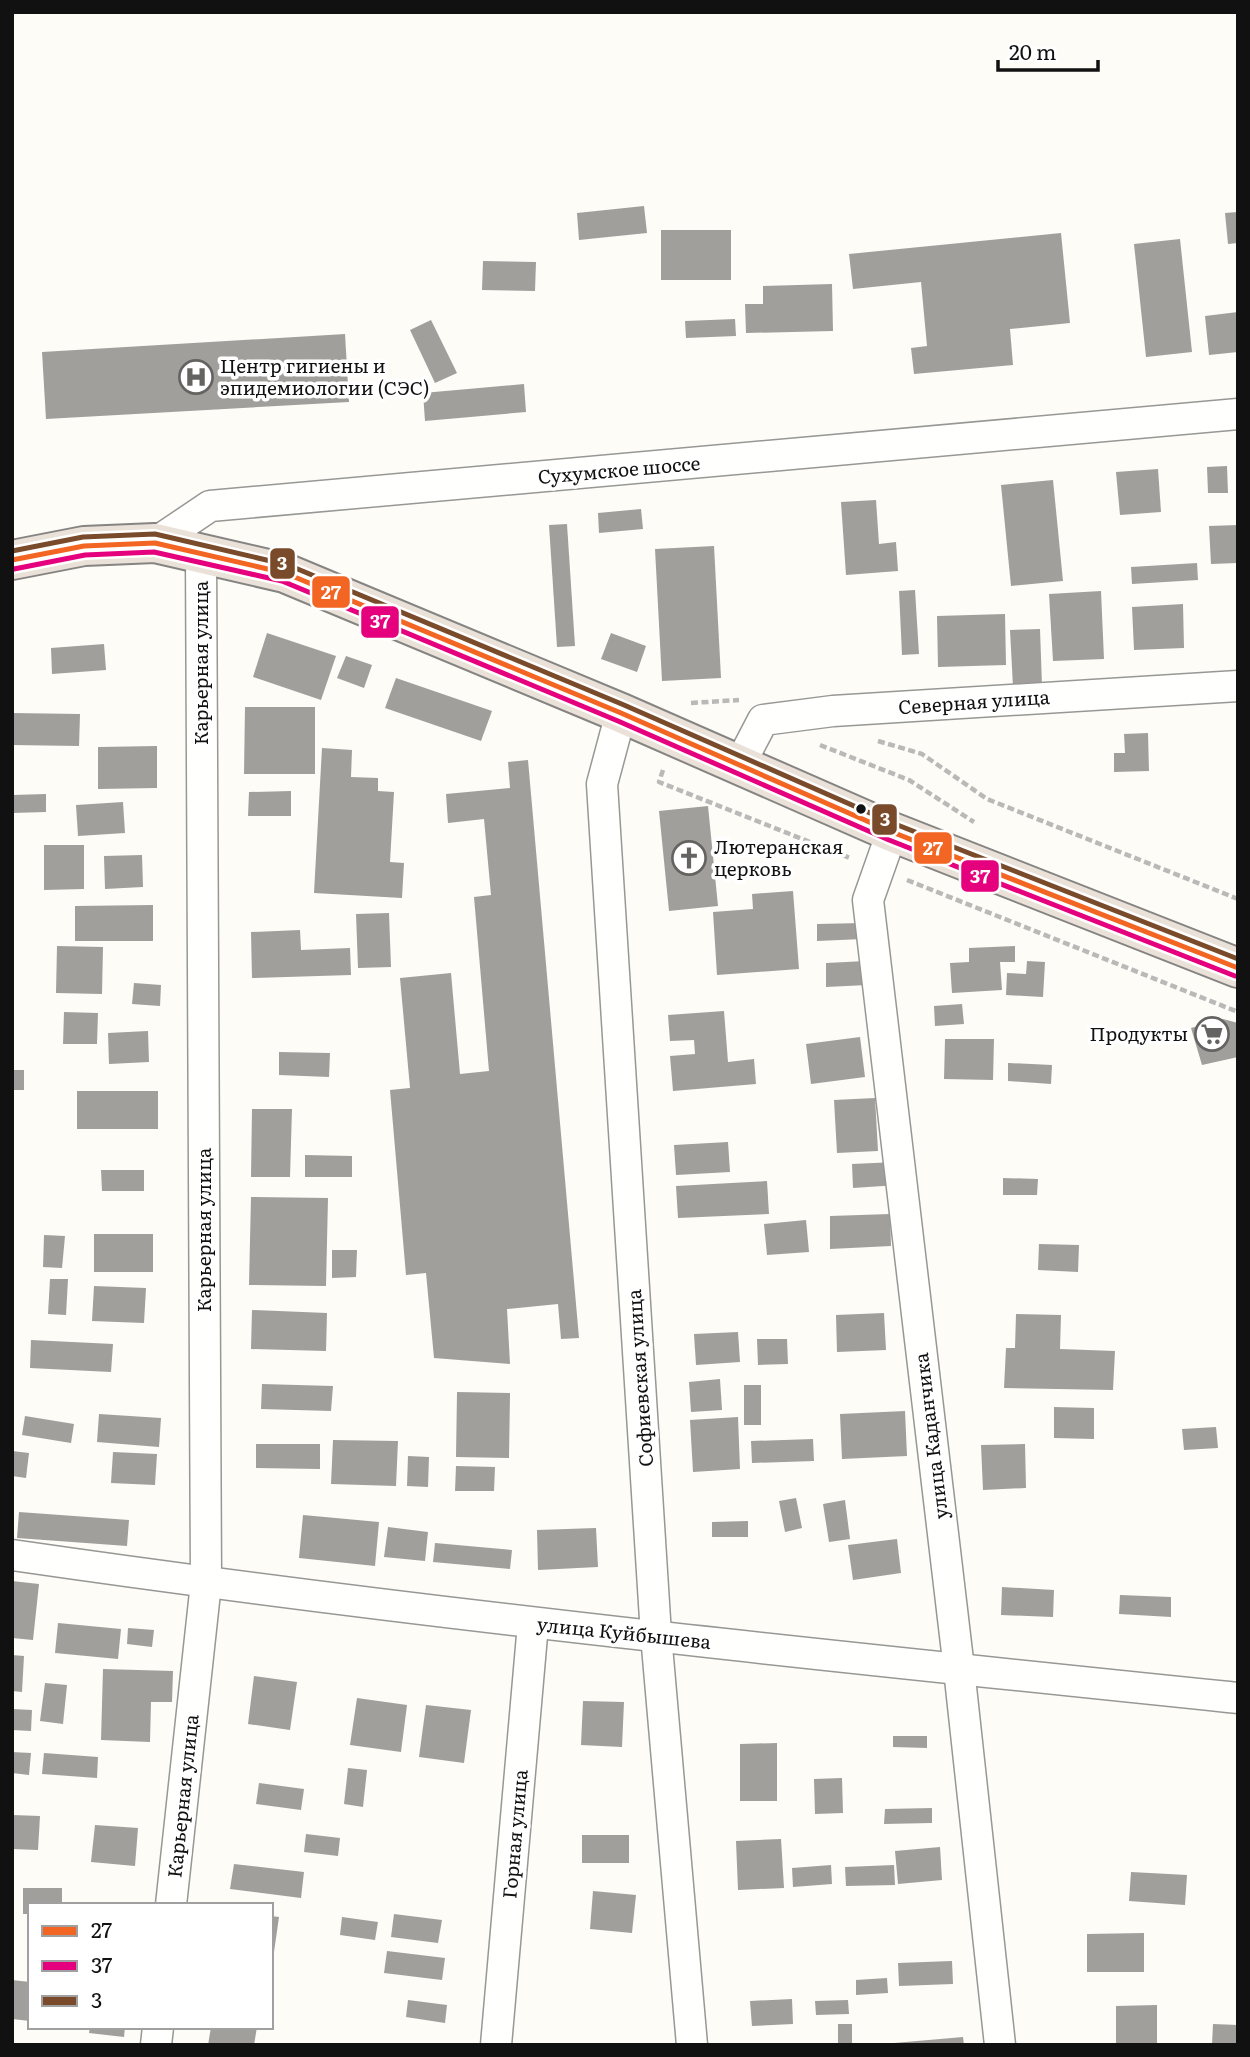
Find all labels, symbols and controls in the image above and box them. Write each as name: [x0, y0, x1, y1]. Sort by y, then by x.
scale bar: [998, 28, 1098, 72]
text: 20 m: [1009, 35, 1056, 66]
place label: Центр гигиены и эпидемиологии (СЭС): [220, 351, 429, 401]
hospital icon: Центр гигиены и эпидемиологии (СЭС): [177, 358, 215, 396]
street label: Сухумское шоссе: [537, 448, 701, 490]
line badge: 3: [269, 547, 296, 580]
text: 3: [277, 548, 287, 576]
line badge: 27: [311, 575, 351, 609]
text: 27: [321, 577, 342, 605]
street label: Карьерная улица: [186, 580, 214, 745]
line badge: 37: [360, 605, 400, 639]
text: 37: [370, 606, 391, 634]
street label: Северная улица: [897, 682, 1051, 720]
unlabelled marker: [854, 802, 868, 816]
line badge: 3: [871, 803, 898, 836]
text: 3: [880, 804, 890, 832]
line badge: 27: [913, 831, 953, 865]
place label: Лютеранская церковь: [714, 832, 843, 882]
text: 27: [923, 833, 944, 861]
church icon: Лютеранская церковь: [670, 839, 708, 877]
line badge: 37: [960, 859, 1000, 893]
text: 37: [970, 861, 991, 889]
supermarket icon: Продукты: [1193, 1015, 1231, 1053]
place label: Продукты: [1089, 1019, 1188, 1047]
street label: Карьерная улица: [189, 1147, 217, 1312]
street label: Софиевская улица: [619, 1288, 659, 1468]
street label: улица Каданчика: [906, 1351, 954, 1521]
street label: улица Куйбышева: [536, 1609, 713, 1655]
street label: Карьерная улица: [159, 1712, 205, 1879]
street label: Горная улица: [494, 1767, 534, 1900]
legend: [28, 1903, 273, 2029]
text: 27: [91, 1913, 112, 1944]
text: 37: [91, 1948, 113, 1979]
text: 3: [91, 1983, 102, 2014]

